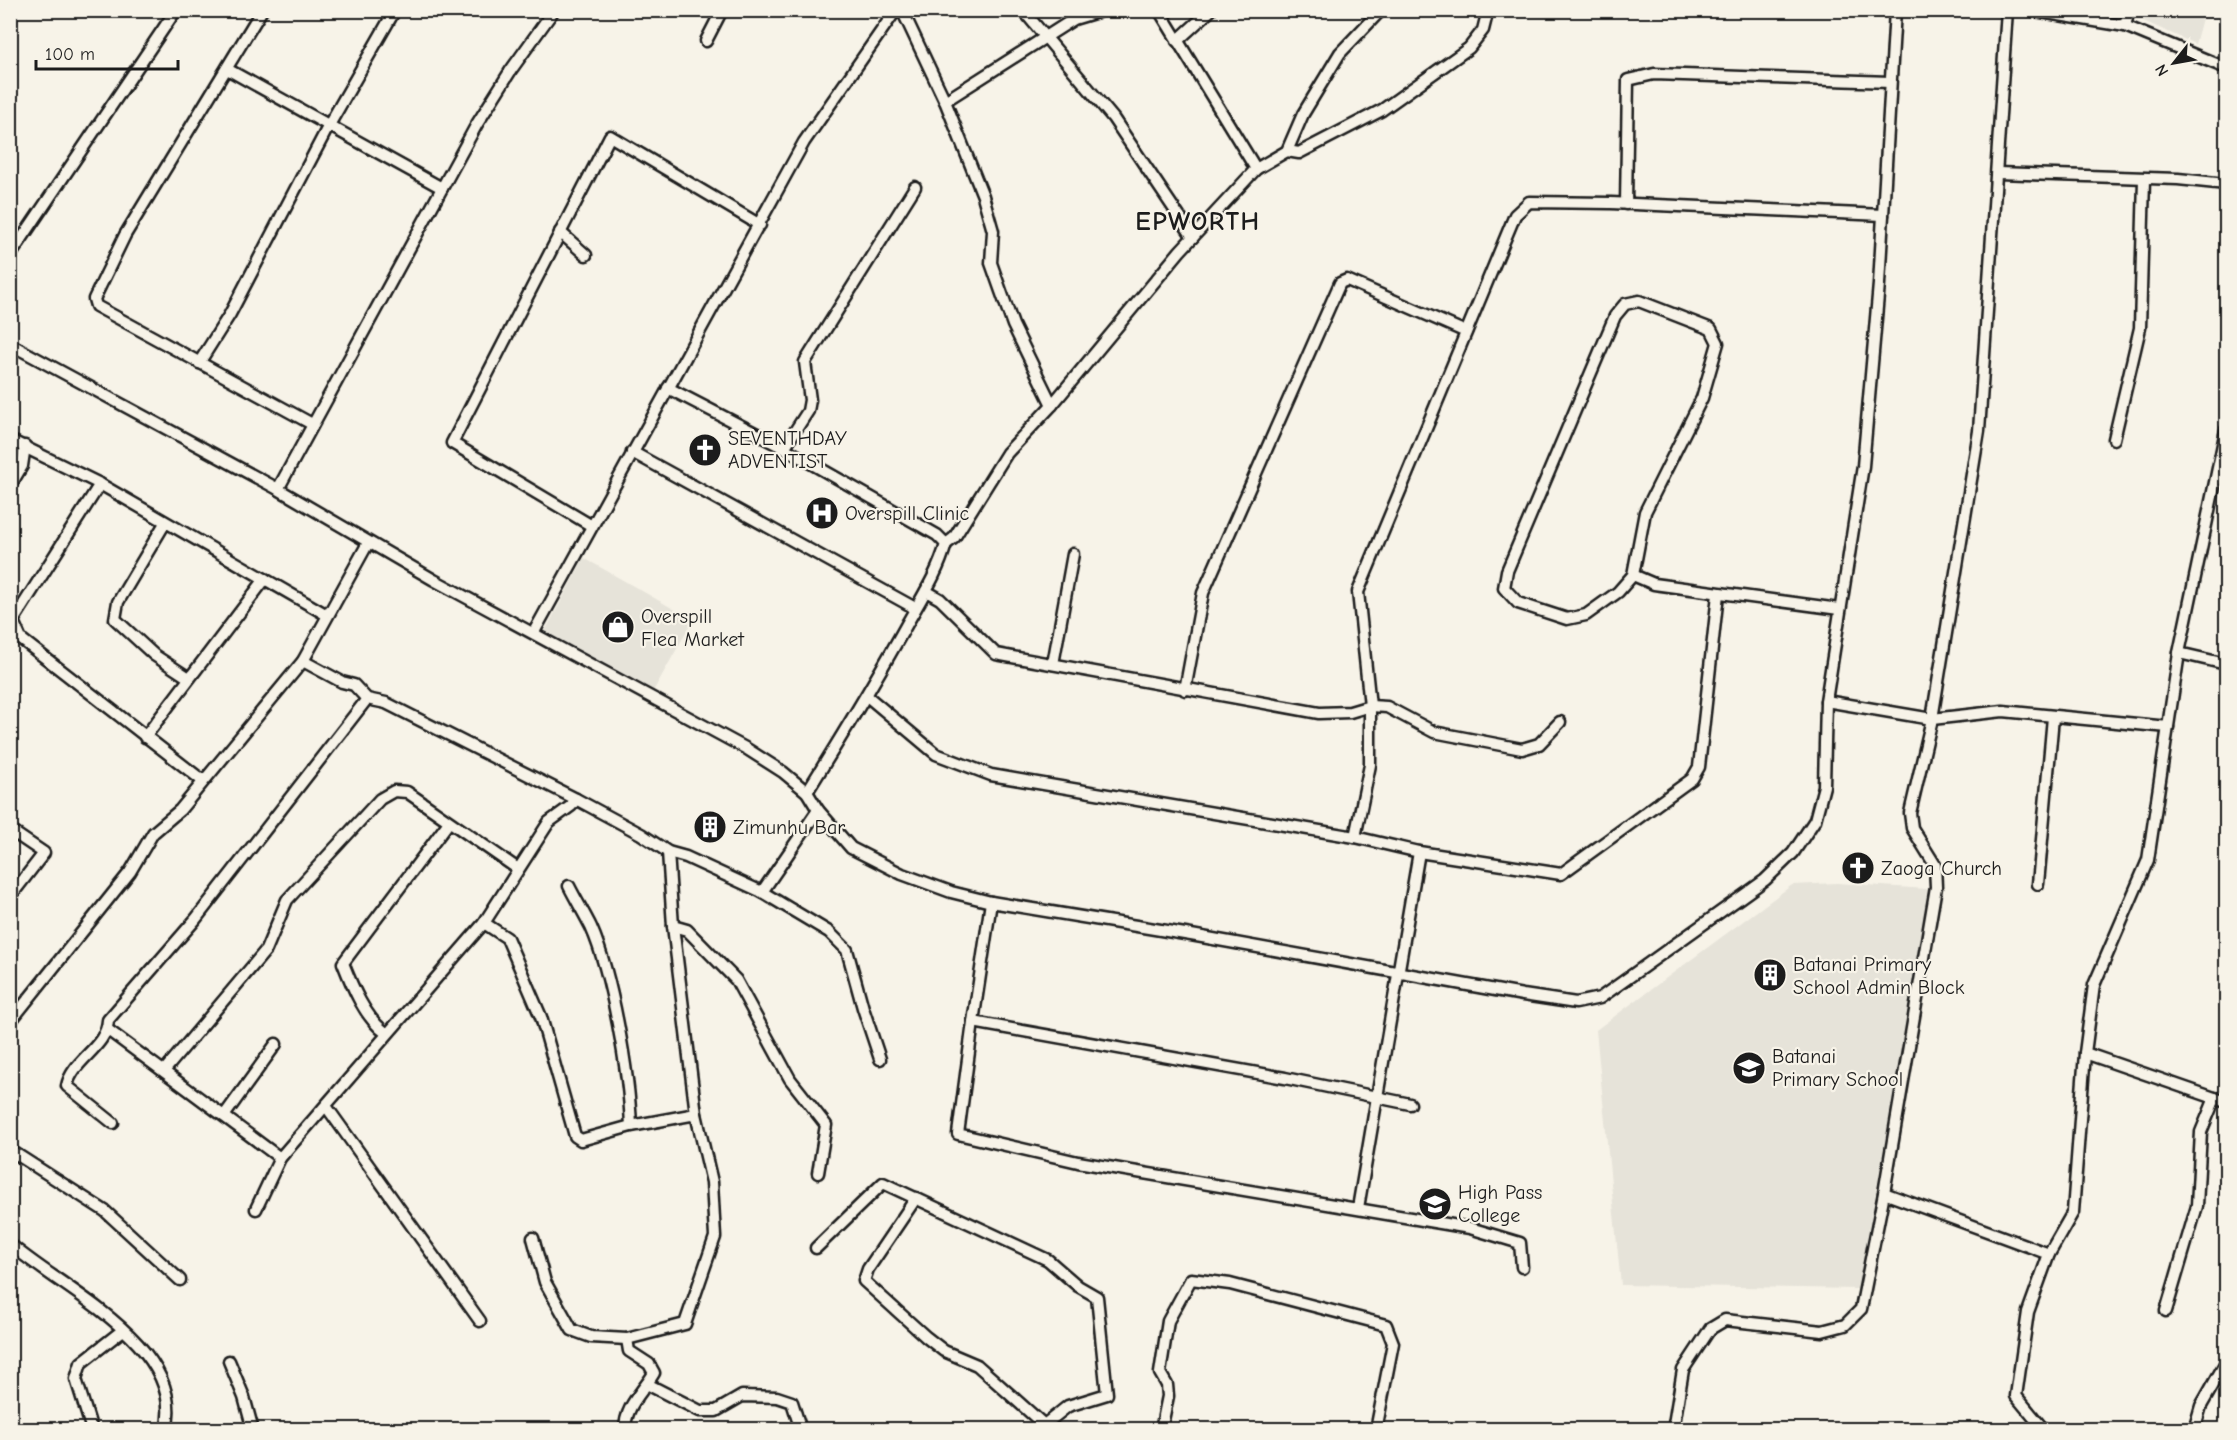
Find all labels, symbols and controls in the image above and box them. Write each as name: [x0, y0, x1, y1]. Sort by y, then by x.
scale bar: [36, 33, 178, 71]
north arrow: [2144, 33, 2204, 93]
text: 100 m: [45, 44, 95, 65]
text: N: [2152, 61, 2172, 79]
district label: EPWORTH: [1135, 207, 1261, 237]
place label: SEVENTHDAY ADVENTIST: [728, 427, 847, 473]
church icon: SEVENTHDAY ADVENTIST: [687, 432, 723, 468]
hospital icon: Overspill Clinic: [804, 495, 840, 531]
place label: Overspill Clinic: [845, 502, 969, 525]
place label: Overspill Flea Market: [641, 605, 745, 651]
shop icon: Overspill Flea Market: [600, 609, 636, 645]
building icon: Zimunhu Bar: [692, 809, 728, 845]
place label: Zimunhu Bar: [733, 816, 845, 839]
church icon: Zaoga Church: [1840, 850, 1876, 886]
place label: Zaoga Church: [1881, 857, 2002, 880]
place label: Batanai Primary School Admin Block: [1793, 953, 1965, 999]
building icon: Batanai Primary School Admin Block: [1752, 957, 1788, 993]
place label: Batanai Primary School: [1772, 1045, 1903, 1091]
school or university icon: Batanai Primary School: [1731, 1050, 1767, 1086]
place label: High Pass College: [1458, 1181, 1542, 1227]
school or university icon: High Pass College: [1417, 1186, 1453, 1222]

